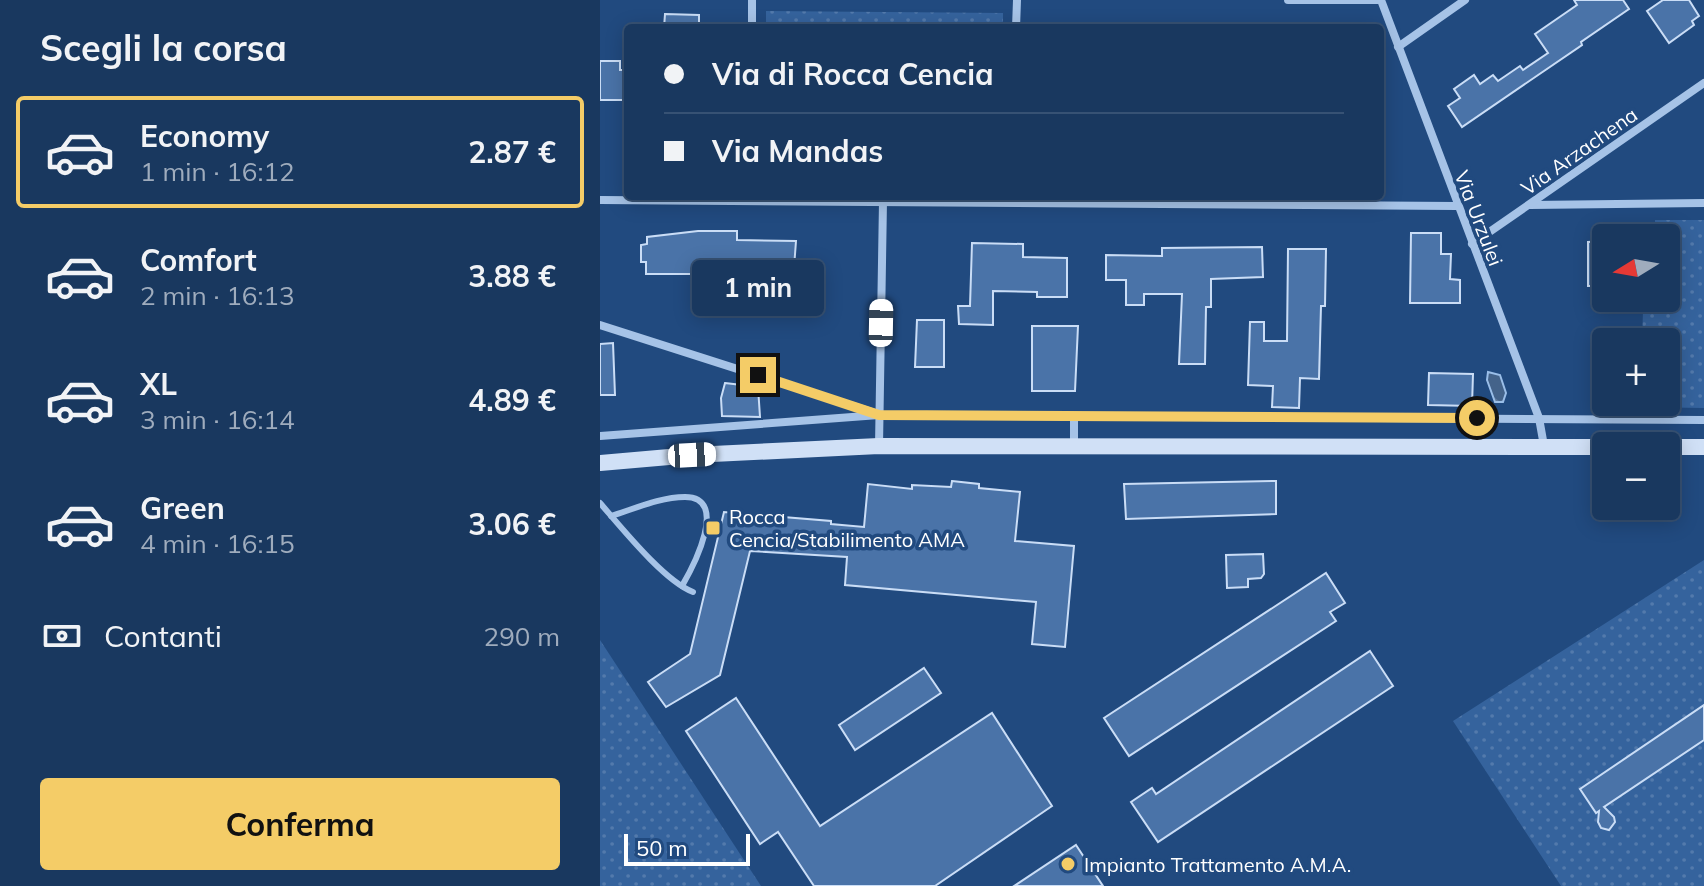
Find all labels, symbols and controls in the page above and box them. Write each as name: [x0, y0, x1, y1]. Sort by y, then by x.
text: Scegli la corsa: [40, 25, 287, 70]
text: Via di Rocca Cencia: [712, 55, 994, 93]
street label: Via Arzachena: [1516, 102, 1642, 200]
icon: car: [44, 116, 116, 188]
text: Economy: [140, 117, 269, 155]
text: Via Mandas: [712, 132, 883, 170]
text: 2.87 €: [468, 133, 556, 171]
text: 1 min · 16:12: [140, 155, 295, 188]
street label: Via Urzulei: [1449, 167, 1509, 269]
north arrow: [1592, 224, 1680, 312]
map controls: [1592, 224, 1680, 520]
icon: car: [44, 240, 116, 312]
text: Comfort: [140, 241, 257, 279]
text: 3.88 €: [468, 257, 556, 295]
callout: 1 min: [692, 259, 824, 315]
text: 1 min: [724, 271, 792, 304]
text: 2 min · 16:13: [140, 279, 295, 312]
car: [869, 299, 893, 347]
button: +: [1592, 328, 1680, 416]
route end: [740, 357, 776, 393]
icon: car: [44, 364, 116, 436]
text: XL: [140, 365, 177, 403]
text: 4.89 €: [468, 381, 556, 419]
route start: [1459, 400, 1495, 436]
text: 3 min · 16:14: [140, 403, 295, 436]
button: −: [1592, 432, 1680, 520]
car: [667, 442, 717, 468]
icon: car: [44, 488, 116, 560]
text: Green: [140, 489, 225, 527]
place label: Rocca Cencia/Stabilimento AMA: [729, 504, 965, 552]
text: 3.06 €: [468, 505, 556, 543]
marker: Rocca Cencia/Stabilimento AMA: [704, 519, 722, 537]
text: 4 min · 16:15: [140, 527, 295, 560]
icon: cash: [40, 614, 84, 658]
text: Contanti: [104, 617, 222, 655]
text: 290 m: [484, 620, 560, 653]
button: Conferma: [40, 778, 560, 870]
scale bar: [624, 830, 750, 866]
text: 50 m: [636, 834, 687, 862]
place label: Impianto Trattamento A.M.A.: [1084, 852, 1351, 877]
marker: Impianto Trattamento A.M.A.: [1059, 855, 1077, 873]

